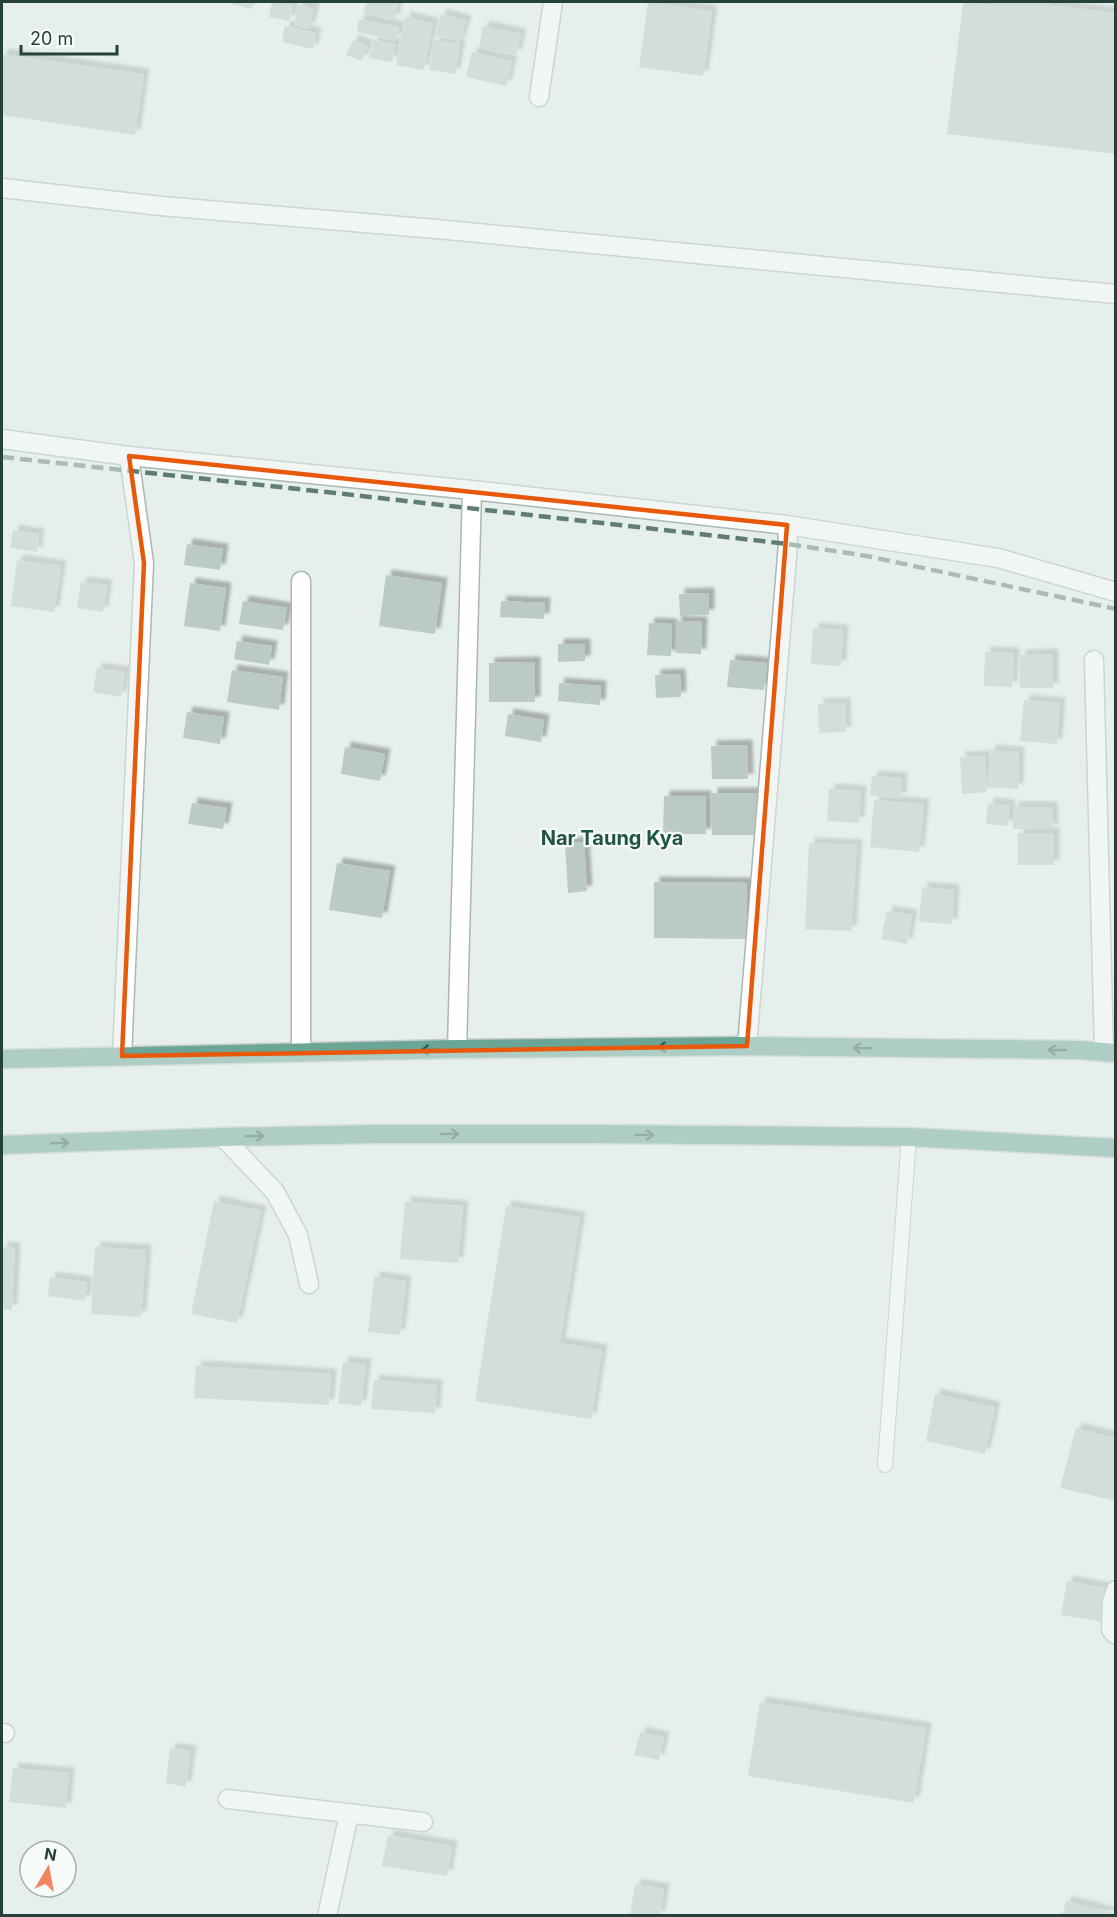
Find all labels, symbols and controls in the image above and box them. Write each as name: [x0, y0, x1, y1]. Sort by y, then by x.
scale bar: [21, 18, 117, 56]
text: 20 m: [30, 28, 73, 49]
district label: Nar Taung Kya: [541, 826, 683, 850]
one-way arrow: [658, 1041, 678, 1053]
one-way arrow: [853, 1042, 873, 1054]
one-way arrow: [421, 1044, 441, 1055]
one-way arrow: [1048, 1044, 1068, 1056]
one-way arrow: [439, 1128, 459, 1140]
one-way arrow: [634, 1129, 654, 1140]
one-way arrow: [244, 1130, 264, 1142]
one-way arrow: [49, 1137, 69, 1149]
north arrow: [18, 1839, 78, 1899]
text: N: [43, 1843, 58, 1865]

